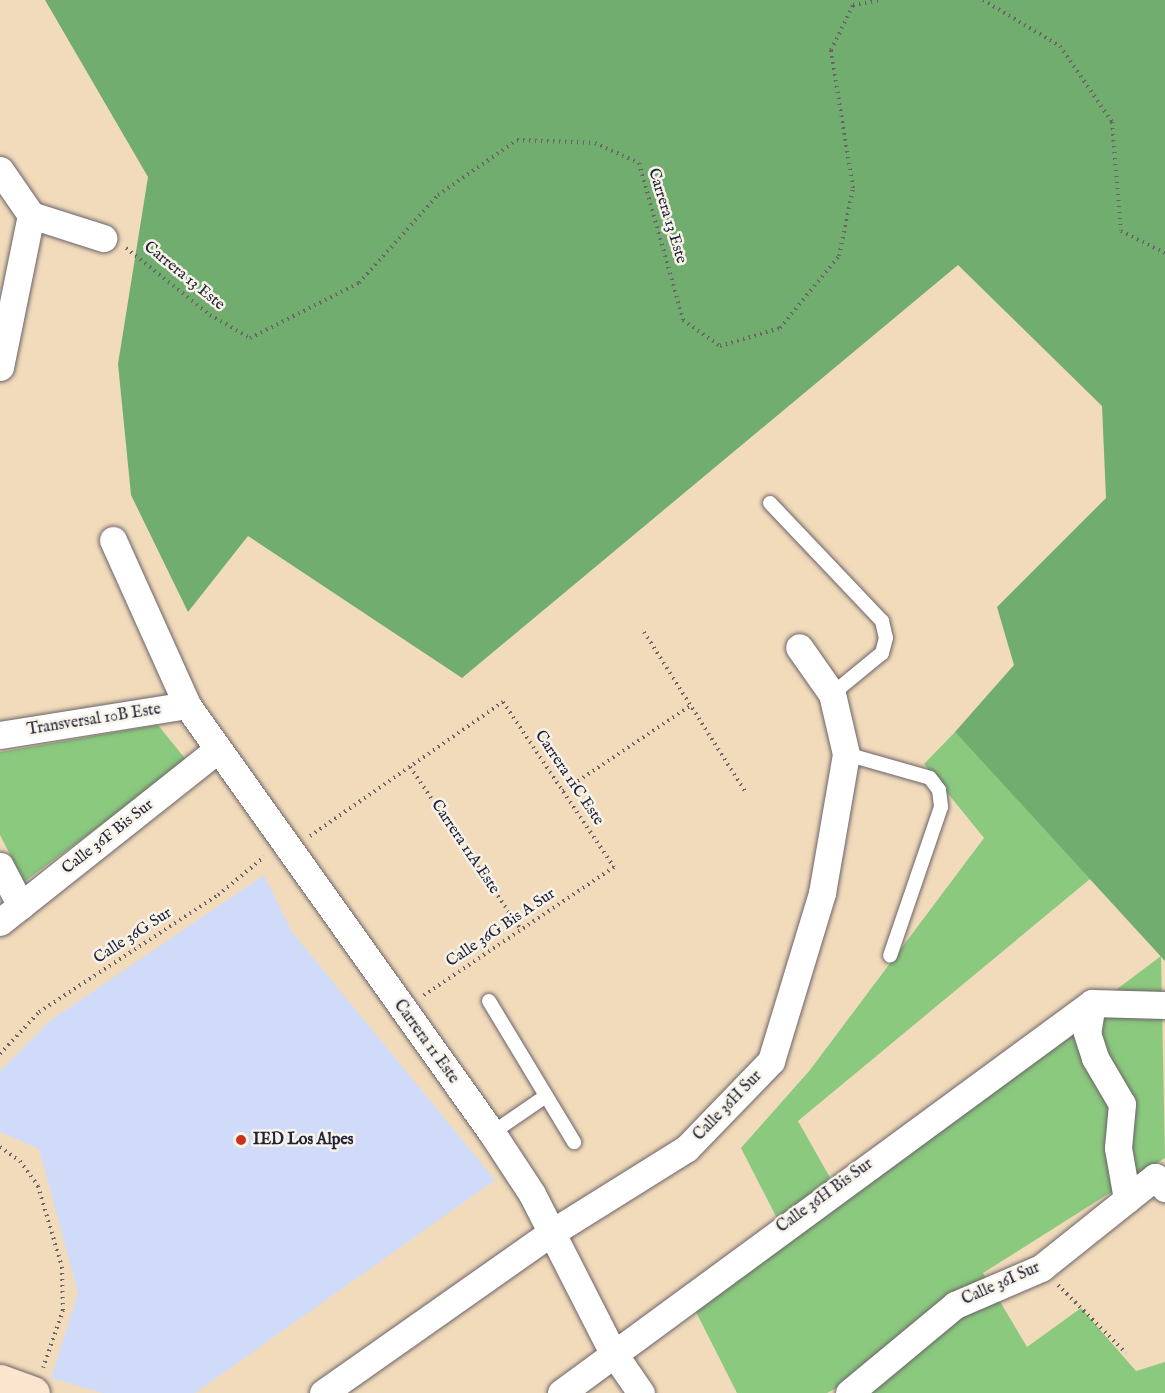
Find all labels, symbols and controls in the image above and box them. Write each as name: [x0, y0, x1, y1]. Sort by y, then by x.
street label: Carrera 13 Este: [643, 166, 691, 266]
street label: Carrera 13 Este: [140, 237, 228, 315]
street label: Transversal 10B Este: [26, 700, 162, 740]
street label: Carrera 11C Este: [530, 727, 608, 829]
street label: Calle 36F Bis Sur: [59, 795, 157, 879]
street label: Carrera 11A Este: [426, 796, 504, 898]
street label: Calle 36G Bis A Sur: [443, 884, 559, 972]
street label: Calle 36G Sur: [90, 904, 176, 968]
street label: Carrera 11 Este: [389, 996, 463, 1088]
street label: Calle 36H Sur: [690, 1067, 766, 1145]
place label: IED Los Alpes: [253, 1130, 353, 1150]
marker: IED Los Alpes: [234, 1133, 248, 1147]
street label: Calle 36H Bis Sur: [773, 1155, 877, 1237]
street label: Calle 36I Sur: [959, 1258, 1043, 1310]

